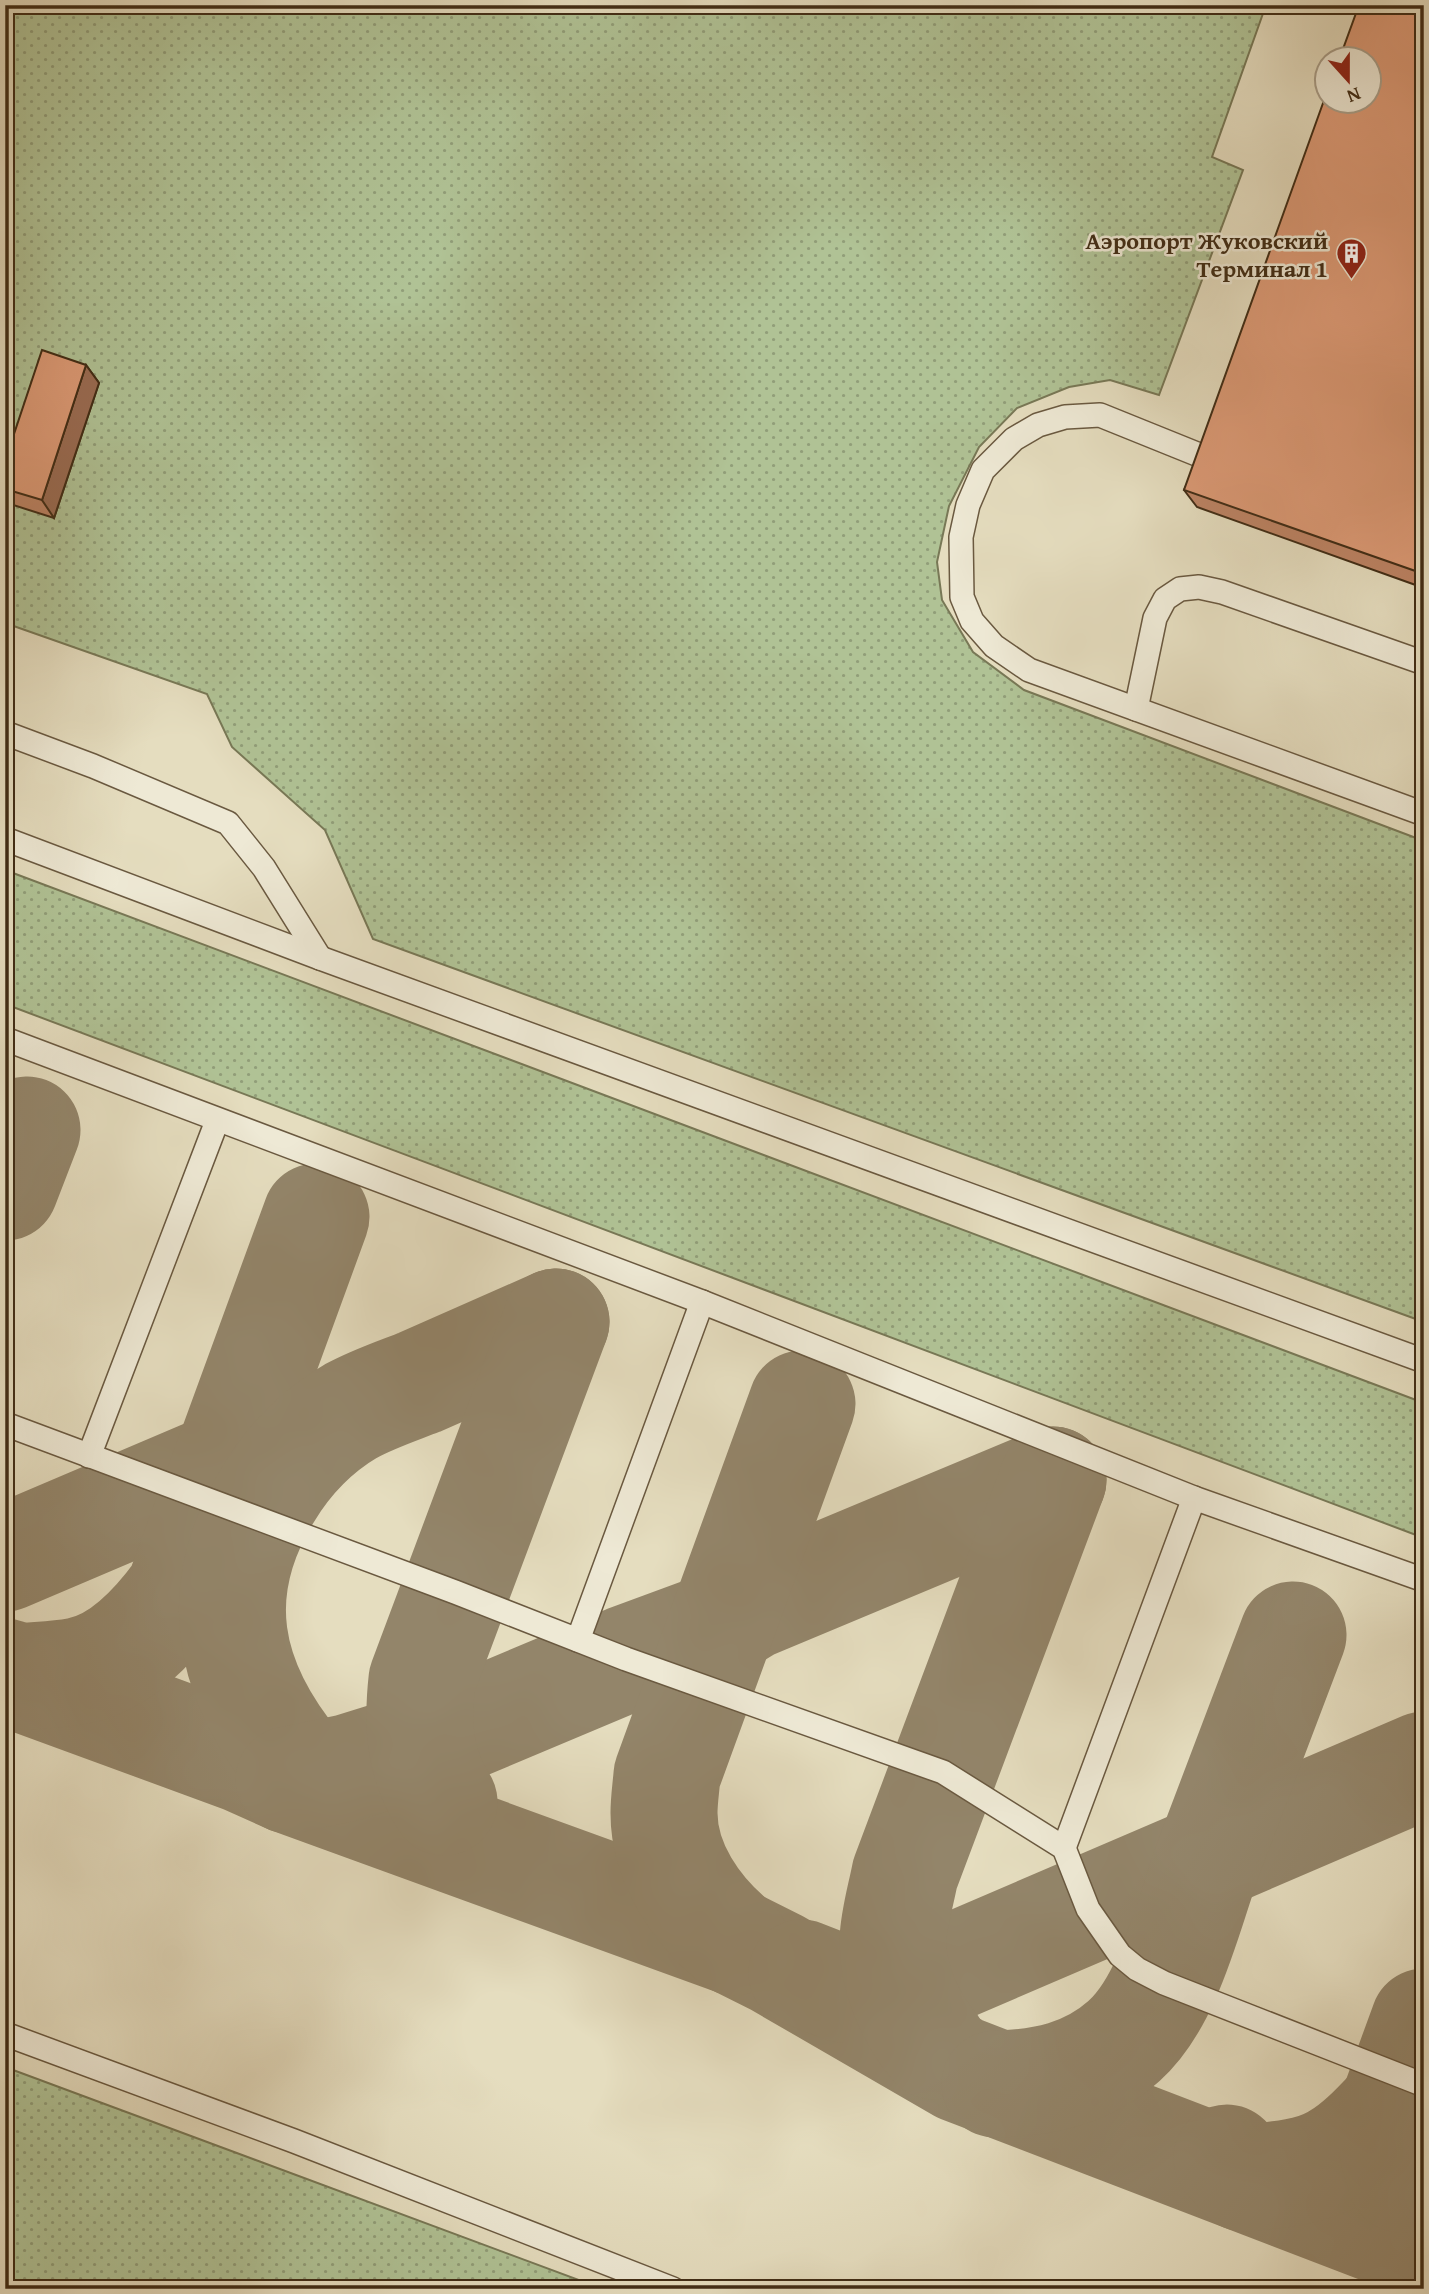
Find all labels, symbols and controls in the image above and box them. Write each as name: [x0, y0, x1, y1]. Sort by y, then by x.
north arrow: [1314, 46, 1384, 116]
text: N: [1343, 81, 1365, 111]
place label: Аэропорт Жуковский Терминал 1: [1085, 223, 1328, 286]
building icon: Аэропорт Жуковский Терминал 1: [1334, 237, 1368, 281]

